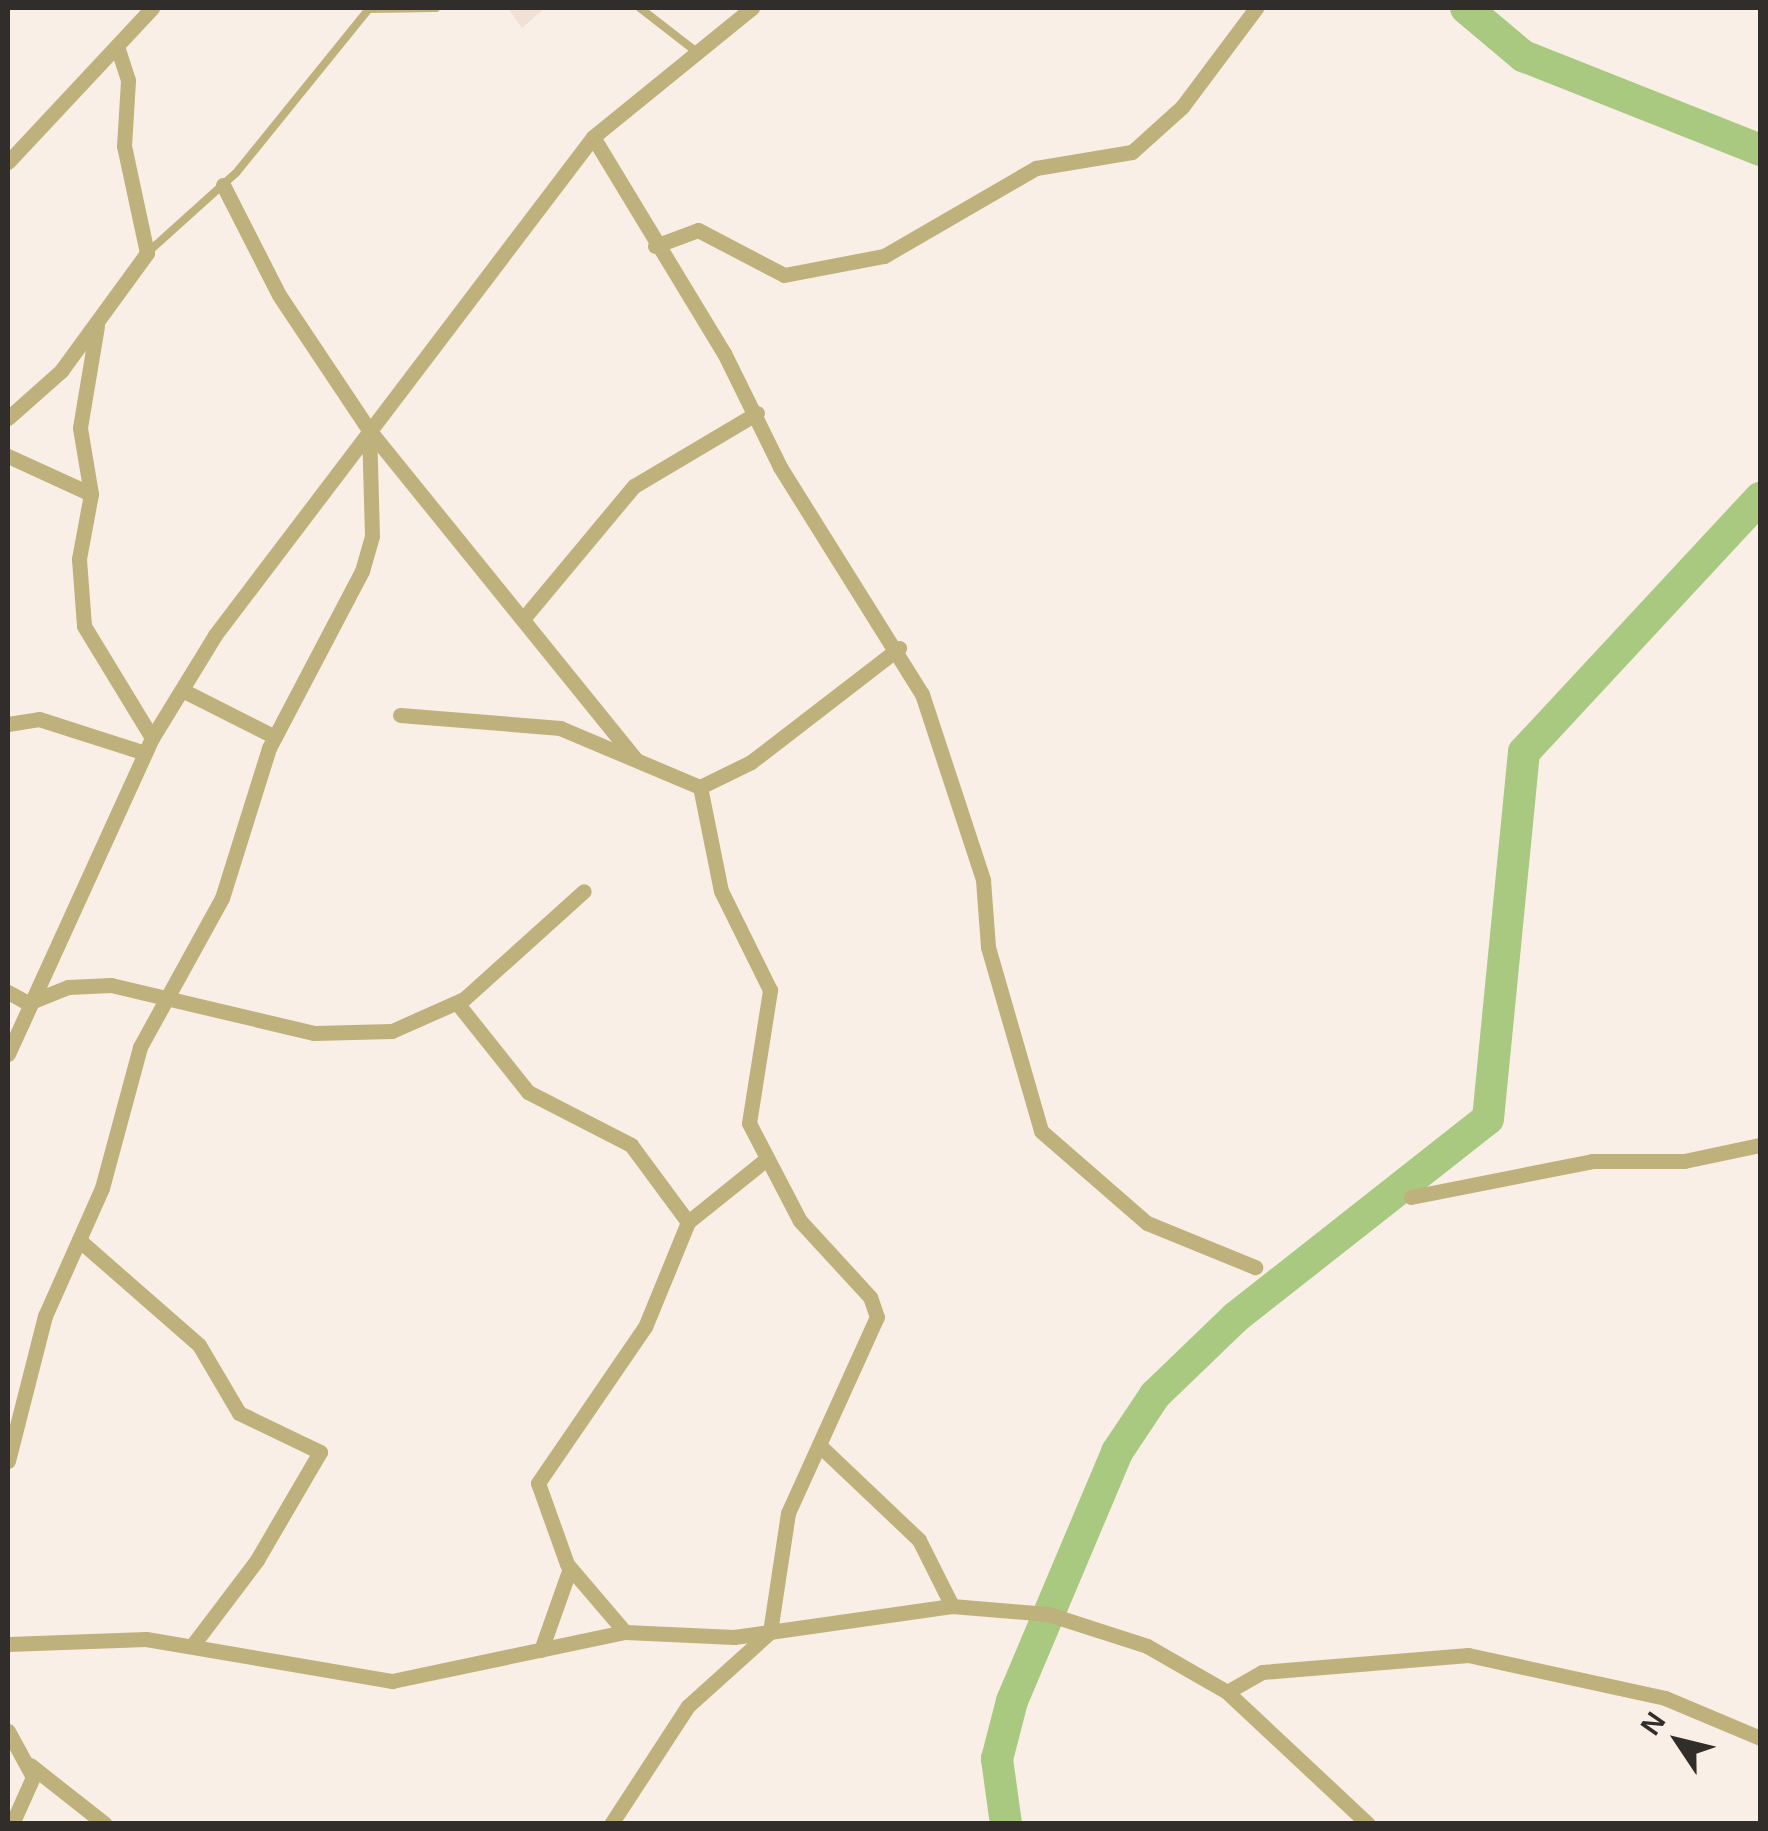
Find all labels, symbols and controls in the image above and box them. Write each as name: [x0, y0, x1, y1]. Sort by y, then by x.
north arrow: [1628, 1691, 1728, 1791]
text: N: [1635, 1706, 1672, 1741]

